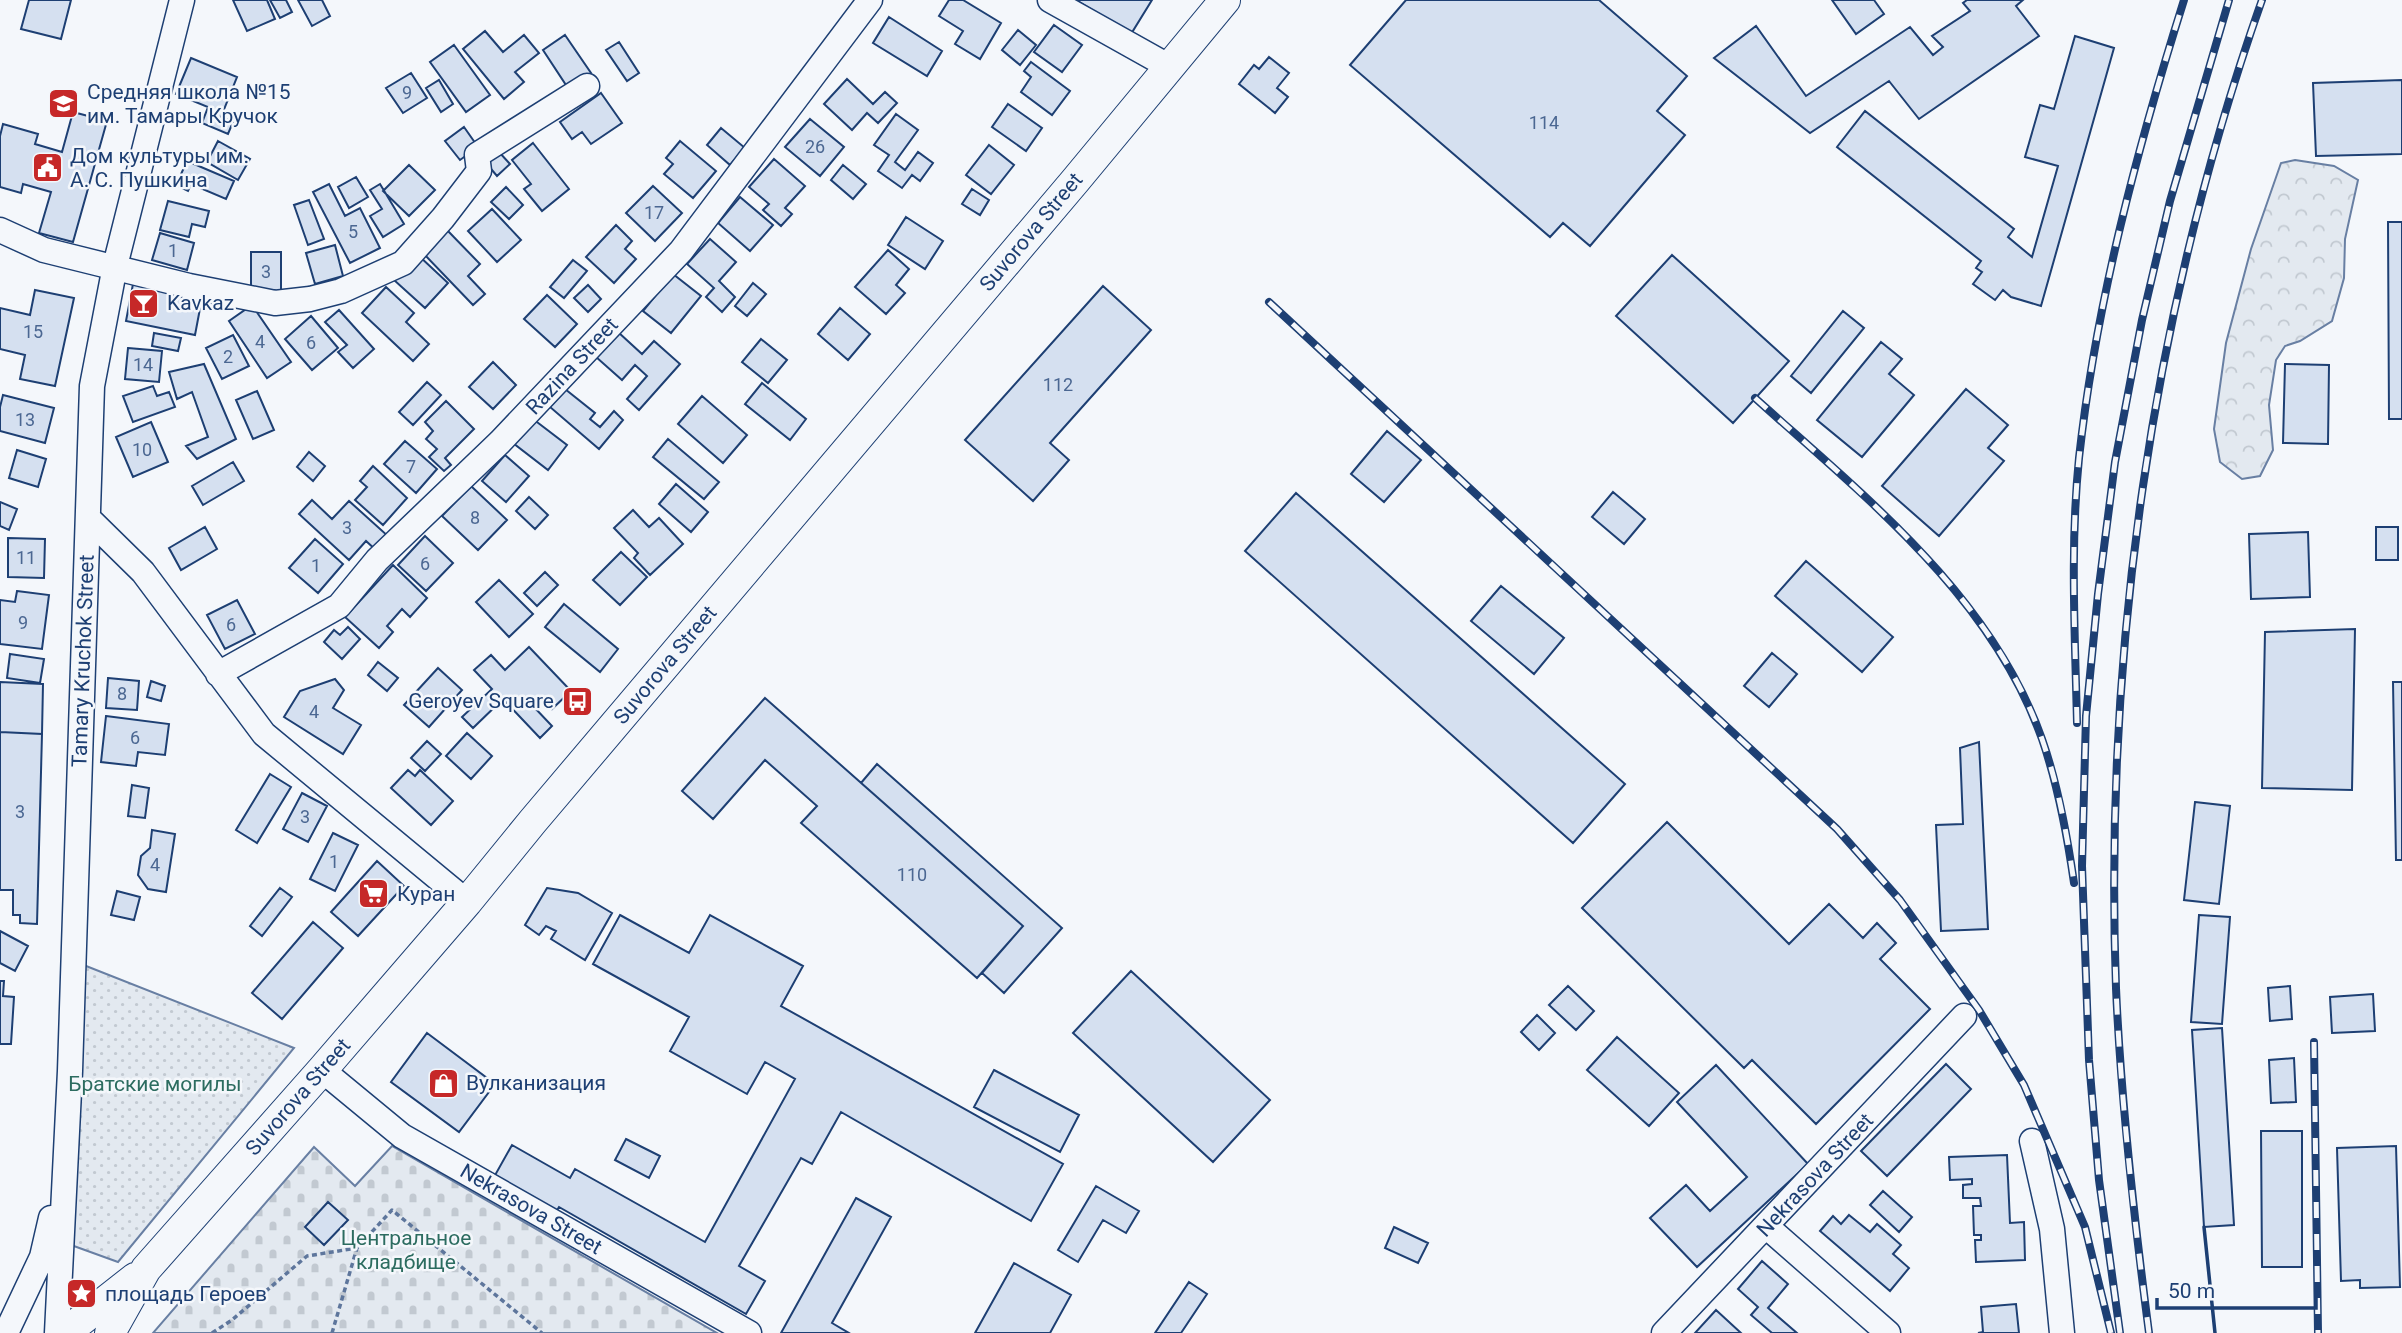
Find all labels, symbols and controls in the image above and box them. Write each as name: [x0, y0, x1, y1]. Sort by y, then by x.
place label: Средняя школа №15 им. Тамары Кручок: [87, 80, 291, 128]
house number: 9: [402, 82, 412, 103]
school or university icon: Средняя школа №15 им. Тамары Кручок: [47, 87, 81, 121]
house number: 114: [1529, 112, 1559, 133]
house number: 26: [805, 136, 825, 157]
place label: Дом культуры им. А. С. Пушкина: [70, 144, 249, 192]
public building icon: Дом культуры им. А. С. Пушкина: [30, 151, 64, 185]
street label: Suvorova Street: [975, 168, 1087, 296]
house number: 17: [644, 202, 664, 223]
house number: 5: [348, 221, 358, 242]
house number: 1: [168, 240, 178, 261]
house number: 3: [261, 261, 271, 282]
bar icon: Kavkaz: [127, 286, 161, 320]
place label: Kavkaz: [167, 291, 234, 315]
street label: Razina Street: [521, 313, 623, 419]
house number: 15: [23, 321, 43, 342]
house number: 4: [255, 331, 265, 352]
house number: 6: [306, 332, 316, 353]
house number: 2: [223, 346, 233, 367]
house number: 14: [133, 354, 153, 375]
house number: 112: [1043, 374, 1073, 395]
house number: 13: [15, 409, 35, 430]
house number: 10: [132, 439, 152, 460]
house number: 7: [406, 456, 416, 477]
house number: 8: [470, 507, 480, 528]
house number: 3: [342, 517, 352, 538]
house number: 11: [16, 547, 36, 568]
house number: 6: [420, 553, 430, 574]
street label: Tamary Kruchok Street: [67, 554, 99, 768]
house number: 1: [311, 555, 321, 576]
street label: Suvorova Street: [609, 601, 721, 729]
house number: 9: [18, 612, 28, 633]
house number: 6: [226, 614, 236, 635]
house number: 8: [117, 683, 127, 704]
bus stop icon: Geroyev Square: [560, 684, 594, 718]
place label: Geroyev Square: [408, 689, 554, 713]
house number: 4: [309, 701, 319, 722]
house number: 6: [130, 727, 140, 748]
house number: 3: [15, 801, 25, 822]
house number: 3: [300, 806, 310, 827]
house number: 1: [329, 851, 339, 872]
house number: 4: [150, 854, 160, 875]
house number: 110: [897, 864, 927, 885]
supermarket icon: Куран: [357, 877, 391, 911]
place label: Куран: [397, 882, 455, 906]
street label: Suvorova Street: [241, 1034, 355, 1160]
shop icon: Вулканизация: [426, 1066, 460, 1100]
place label: Вулканизация: [466, 1071, 606, 1095]
park label: Братские могилы: [68, 1072, 242, 1096]
street label: Nekrasova Street: [1752, 1108, 1878, 1242]
street label: Nekrasova Street: [456, 1159, 606, 1259]
park label: Центральное кладбище: [341, 1226, 471, 1274]
scale bar: [2157, 1266, 2316, 1310]
place icon: площадь Героев: [65, 1277, 99, 1311]
text: 50 m: [2168, 1279, 2215, 1303]
place label: площадь Героев: [105, 1282, 267, 1306]

